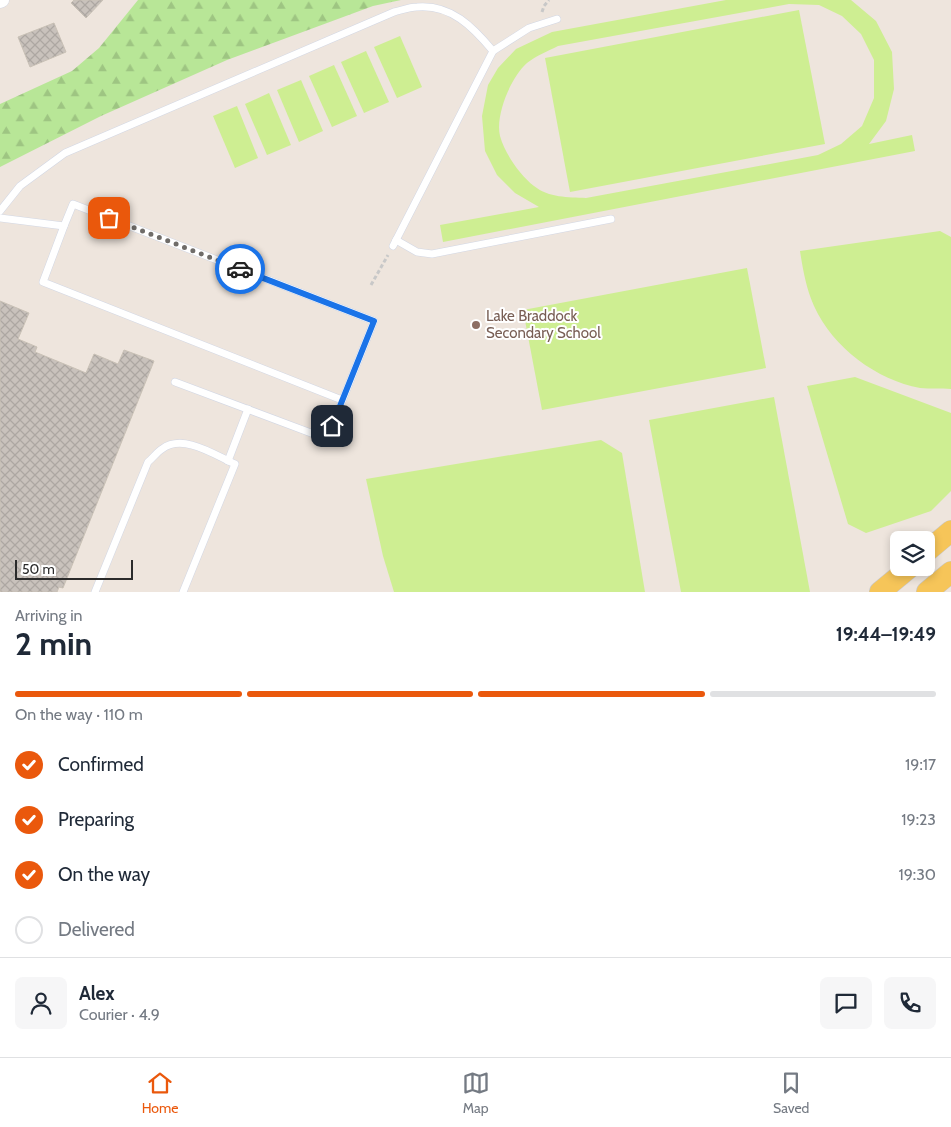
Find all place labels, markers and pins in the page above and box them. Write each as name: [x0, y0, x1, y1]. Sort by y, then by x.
pin: [88, 197, 130, 239]
place label: Lake Braddock Secondary School: [486, 307, 601, 342]
marker: Lake Braddock Secondary School: [470, 319, 482, 331]
pin: [311, 405, 353, 447]

